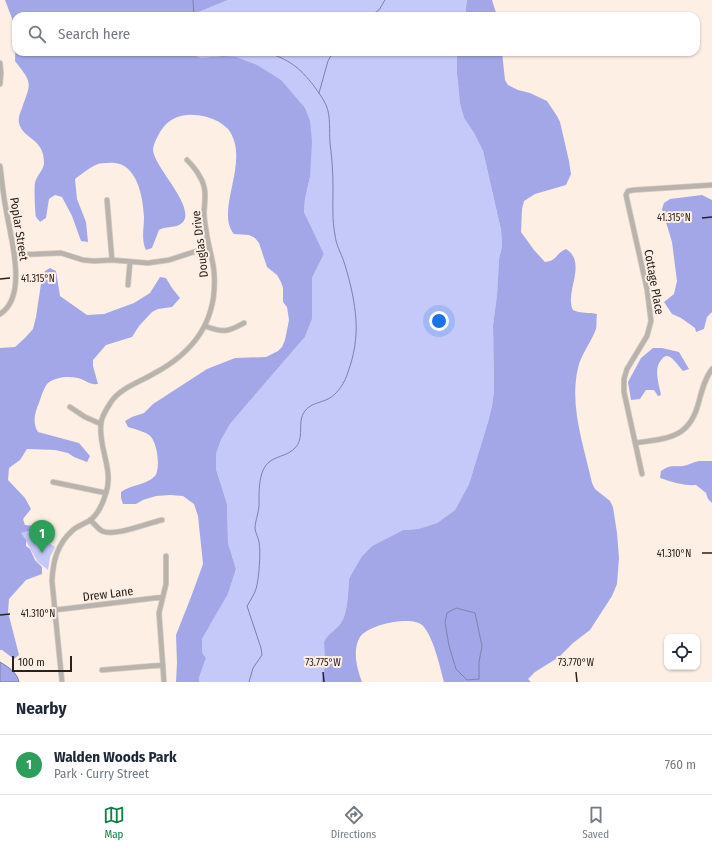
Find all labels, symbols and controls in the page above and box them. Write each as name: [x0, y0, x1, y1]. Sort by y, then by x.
search box: [12, 12, 700, 56]
icon: search: [26, 23, 48, 45]
text: Search here: [58, 25, 130, 43]
street label: Poplar Street: [7, 196, 31, 262]
street label: Douglas Drive: [189, 210, 211, 278]
text: 41.315°N: [657, 212, 691, 224]
street label: Cottage Place: [641, 248, 667, 316]
text: 41.315°N: [21, 273, 55, 285]
your location: [429, 311, 449, 331]
pin: 1: [29, 520, 55, 553]
text: 41.310°N: [657, 548, 691, 560]
street label: Drew Lane: [82, 584, 134, 604]
text: 41.310°N: [21, 608, 55, 620]
map controls: [664, 634, 700, 670]
button: locate: [664, 634, 700, 670]
scale bar: [12, 654, 72, 673]
text: 100 m: [18, 656, 45, 669]
text: 73.775°W: [305, 657, 341, 669]
text: 73.770°W: [558, 657, 595, 669]
text: Nearby: [16, 698, 67, 719]
text: Walden Woods Park: [54, 748, 177, 766]
text: 1: [26, 757, 32, 772]
text: 760 m: [665, 757, 696, 772]
text: Park · Curry Street: [54, 766, 149, 781]
tab: Map: [103, 804, 125, 841]
tab: Directions: [331, 804, 376, 841]
tab: Saved: [582, 804, 609, 841]

